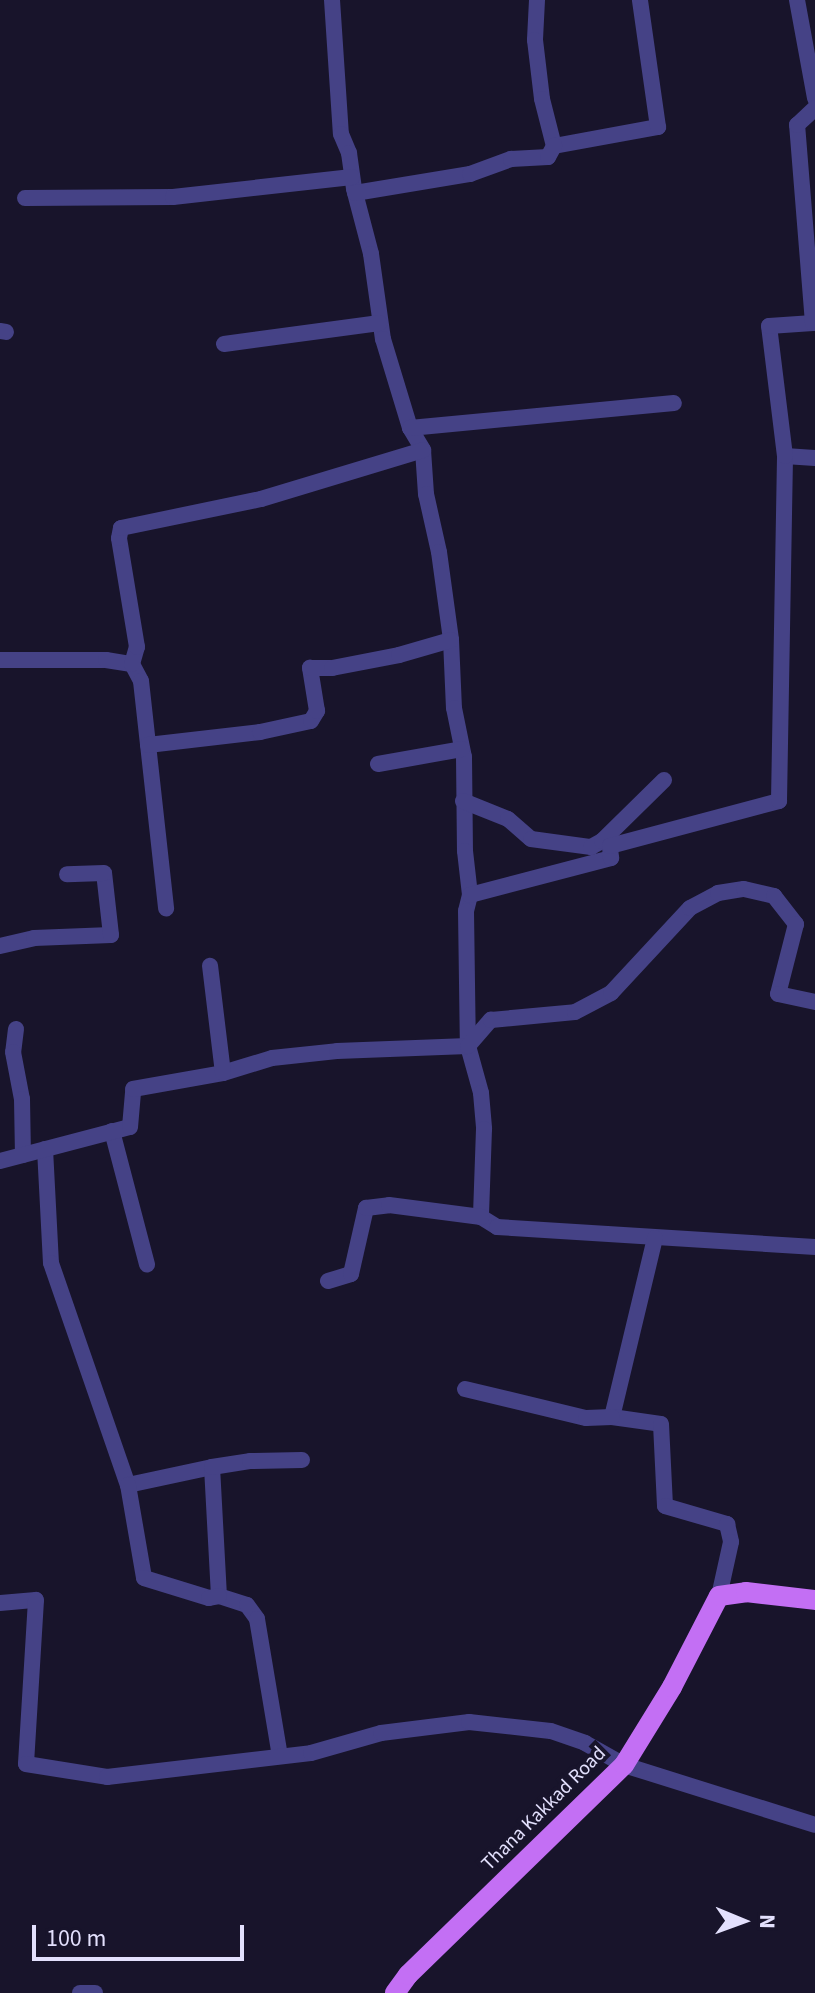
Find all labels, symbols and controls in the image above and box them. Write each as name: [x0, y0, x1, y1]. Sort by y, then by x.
street label: Thana Kakkad Road: [477, 1742, 611, 1876]
north arrow: [703, 1881, 783, 1961]
scale bar: [36, 1909, 248, 1959]
text: N: [751, 1914, 783, 1929]
text: 100 m: [46, 1921, 106, 1956]

